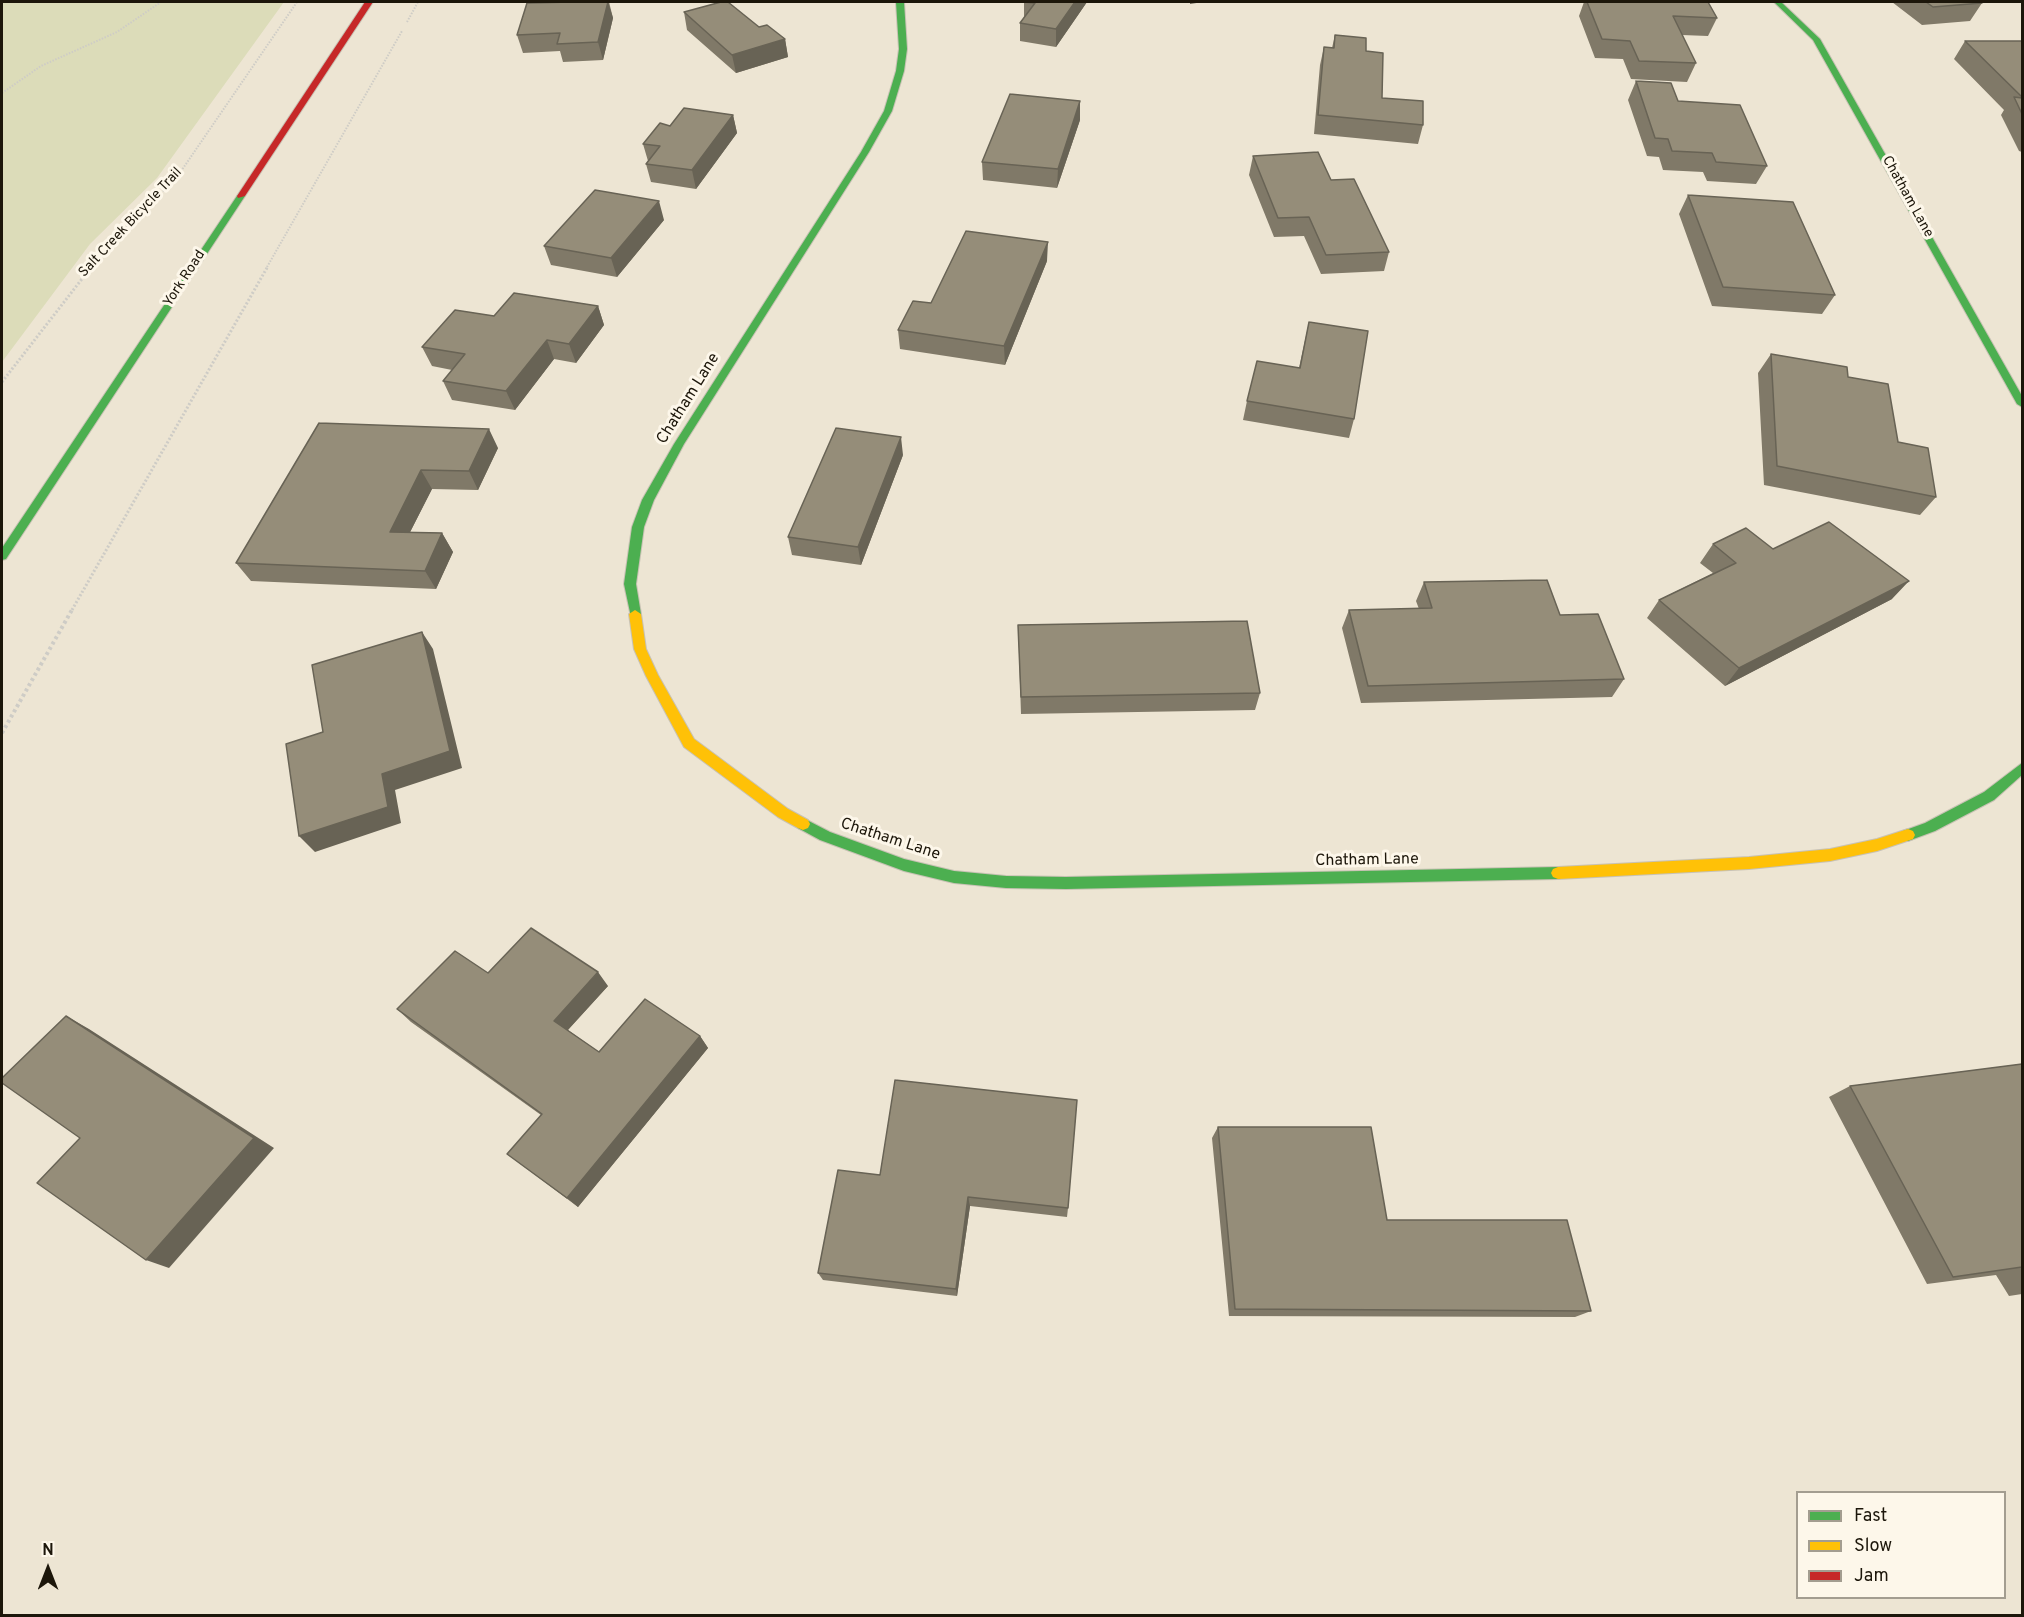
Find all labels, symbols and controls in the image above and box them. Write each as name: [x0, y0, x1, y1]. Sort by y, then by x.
street label: Chatham Lane: [1878, 153, 1936, 241]
street label: Salt Creek Bicycle Trail: [76, 165, 186, 281]
street label: York Road: [161, 248, 209, 310]
street label: Chatham Lane: [653, 350, 725, 448]
street label: Chatham Lane: [838, 815, 942, 865]
street label: Chatham Lane: [1315, 850, 1419, 872]
legend: [1796, 1491, 2006, 1599]
text: Fast: [1854, 1505, 1887, 1528]
text: Slow: [1854, 1535, 1892, 1558]
north arrow: [18, 1539, 78, 1599]
text: N: [42, 1541, 54, 1561]
text: Jam: [1854, 1565, 1889, 1588]

